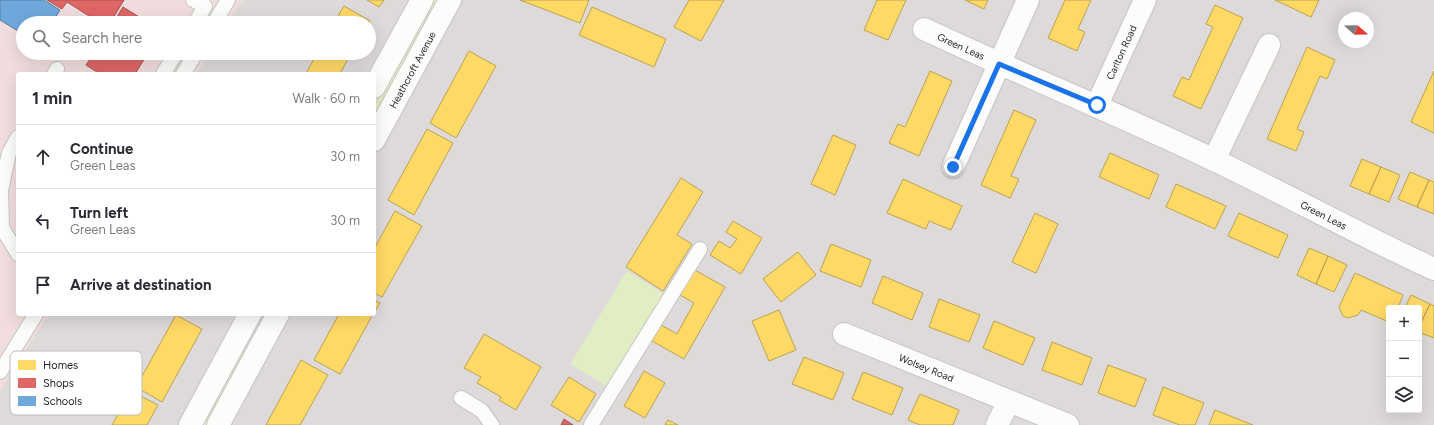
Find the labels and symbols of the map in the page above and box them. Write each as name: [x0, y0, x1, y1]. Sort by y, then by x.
north arrow: [1338, 12, 1374, 48]
street label: Carlton Road: [1103, 23, 1139, 82]
street label: Heathcroft Avenue: [386, 28, 439, 111]
street label: Green Leas: [936, 30, 987, 63]
route start: [1088, 96, 1106, 114]
route end: [944, 158, 962, 176]
street label: Green Leas: [1298, 198, 1349, 232]
legend: [10, 351, 142, 415]
street label: Wolsey Road: [897, 351, 956, 384]
text: Homes: [43, 359, 78, 372]
text: Shops: [43, 377, 74, 390]
text: Schools: [43, 395, 82, 408]

